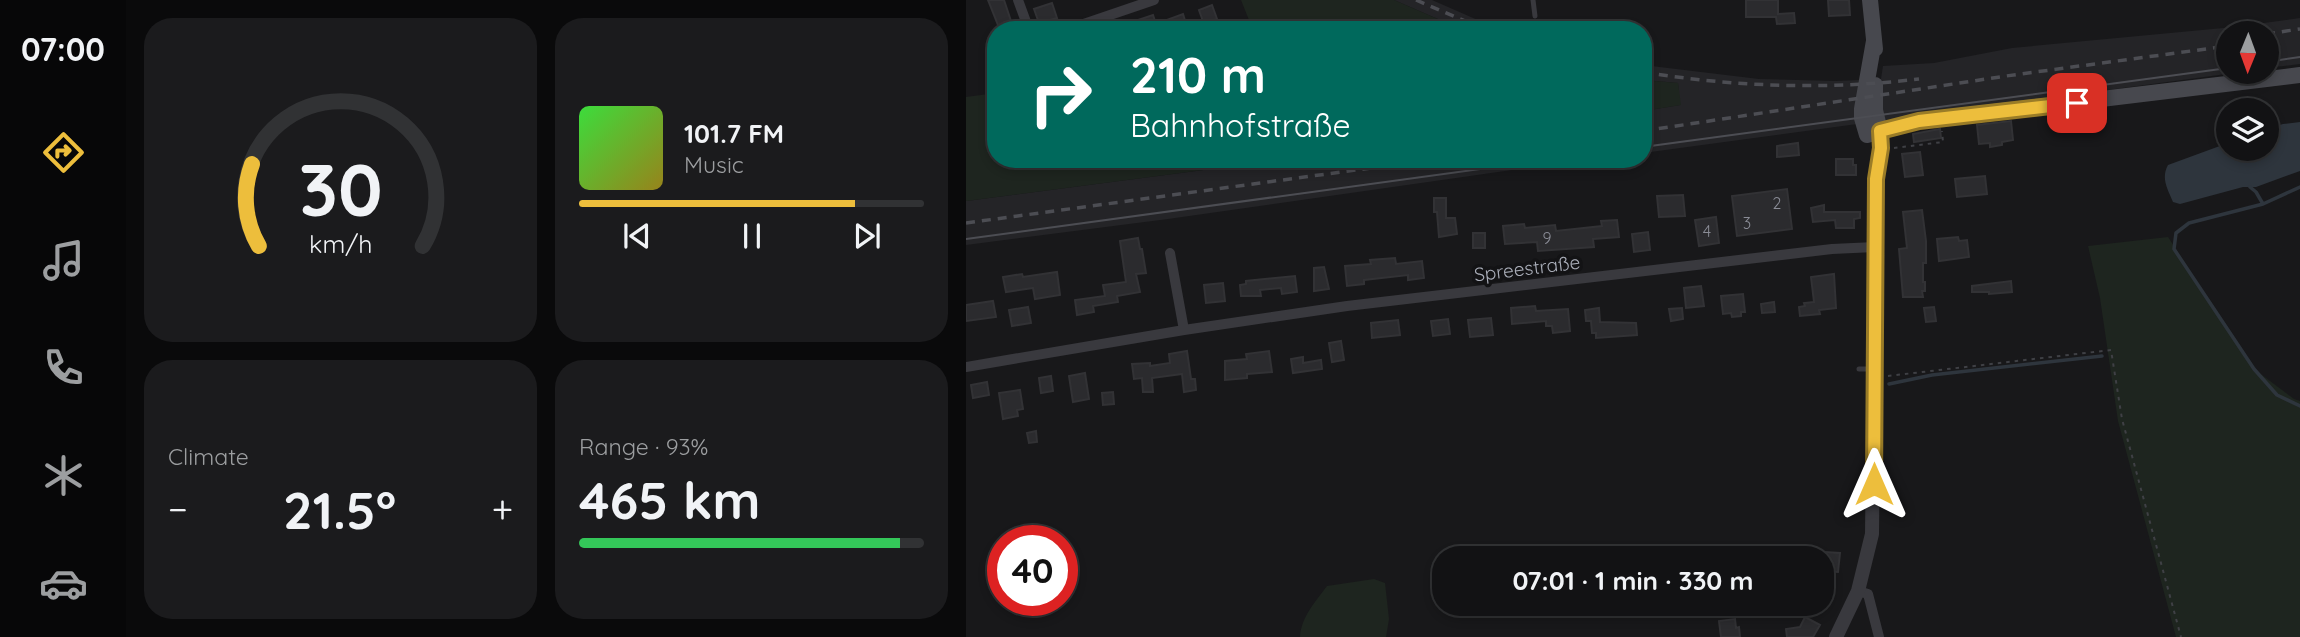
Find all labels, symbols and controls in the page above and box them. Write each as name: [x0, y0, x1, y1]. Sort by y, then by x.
north arrow: [2216, 21, 2278, 84]
map controls: [2216, 21, 2279, 161]
text: 07:00: [21, 29, 105, 69]
text: 210 m: [1130, 44, 1266, 105]
icon: right: [1015, 49, 1106, 140]
pin: [2047, 73, 2107, 133]
icon: arrive: [2058, 84, 2096, 122]
button: layers: [2216, 98, 2279, 161]
text: Bahnhofstraße: [1130, 105, 1351, 145]
text: 101.7 FM: [684, 117, 784, 150]
icon: directions: [39, 128, 88, 177]
text: 30: [299, 144, 382, 235]
text: Music: [684, 150, 744, 179]
house number: 2: [1773, 193, 1782, 213]
house number: 3: [1743, 213, 1751, 233]
icon: previous: [618, 217, 656, 255]
icon: pause: [733, 217, 771, 255]
icon: next: [848, 217, 886, 255]
house number: 4: [1703, 221, 1711, 241]
text: km/h: [309, 228, 372, 259]
house number: 9: [1543, 228, 1552, 248]
icon: music: [39, 236, 88, 285]
street label: Spreestraße: [1473, 250, 1581, 286]
icon: phone: [39, 343, 88, 392]
text: Range · 93%: [579, 432, 708, 461]
text: Climate: [168, 442, 249, 471]
position arrow: [1837, 447, 1911, 521]
icon: climate: [39, 451, 88, 500]
text: 465 km: [579, 467, 760, 532]
text: 21.5°: [283, 477, 396, 542]
text: −: [168, 485, 188, 533]
text: +: [492, 485, 513, 533]
speed limit sign: 40: [987, 525, 1078, 616]
icon: car: [39, 559, 88, 608]
text: 07:01 · 1 min · 330 m: [1512, 564, 1754, 597]

